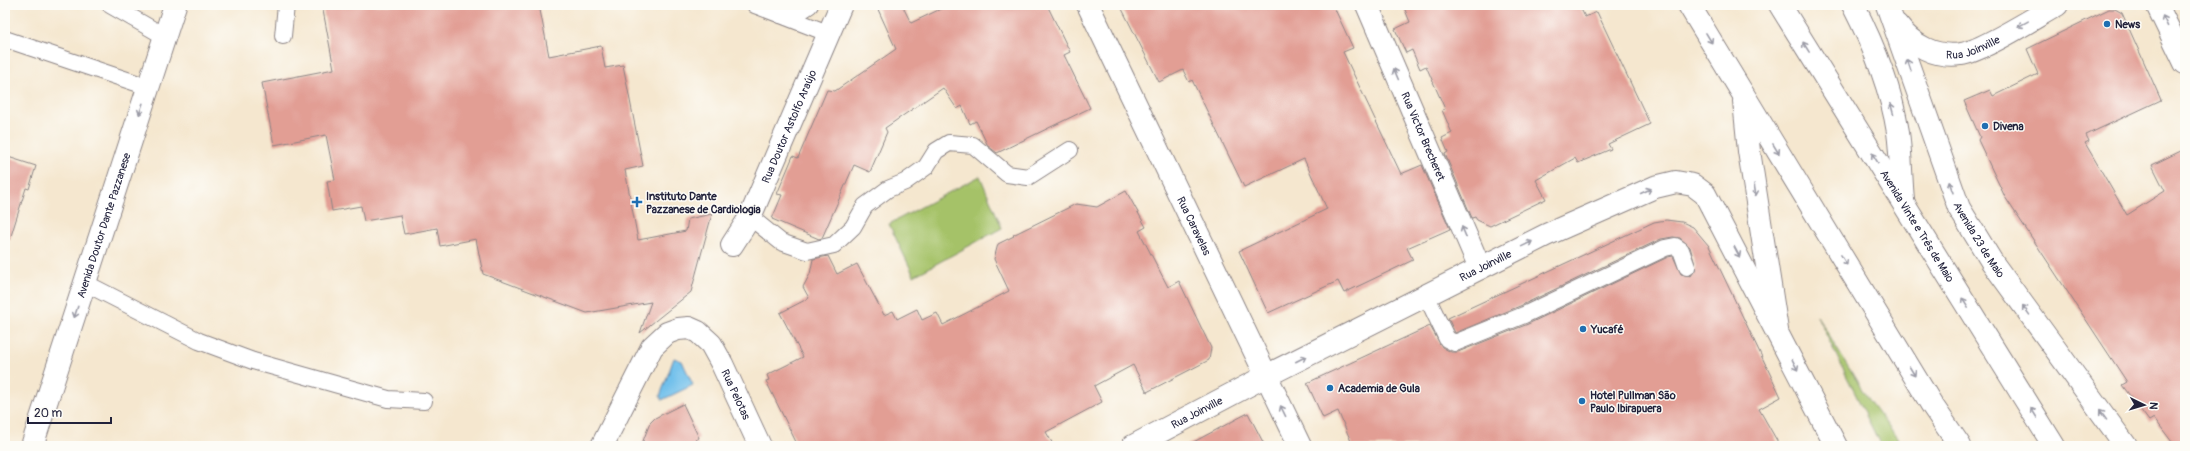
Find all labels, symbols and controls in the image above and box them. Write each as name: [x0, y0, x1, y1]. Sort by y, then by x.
one-way arrow: [2161, 16, 2168, 28]
place label: News: [2115, 18, 2140, 31]
marker: News: [2102, 19, 2112, 29]
one-way arrow: [2017, 20, 2029, 28]
one-way arrow: [1705, 32, 1713, 43]
street label: Rua Joinville: [1946, 32, 2003, 61]
one-way arrow: [1802, 42, 1811, 53]
one-way arrow: [1904, 59, 1912, 71]
street label: Rua Doutor Astolfo Araújo: [759, 68, 819, 185]
one-way arrow: [1392, 68, 1399, 80]
street label: Rua Victor Brecheret: [1399, 90, 1448, 183]
one-way arrow: [137, 102, 144, 115]
one-way arrow: [1888, 103, 1895, 116]
place label: Divena: [1993, 120, 2024, 133]
marker: Divena: [1980, 121, 1990, 131]
one-way arrow: [1773, 143, 1781, 155]
street label: Avenida Doutor Dante Pazzanese: [74, 150, 133, 300]
one-way arrow: [1871, 153, 1879, 164]
street label: Avenida Vinte e Três de Maio: [1877, 167, 1957, 284]
one-way arrow: [1947, 182, 1955, 194]
one-way arrow: [1751, 183, 1759, 196]
one-way arrow: [1640, 187, 1652, 194]
place label: Instituto Dante Pazzanese de Cardiologia: [646, 190, 761, 216]
street label: Rua Caravelas: [1175, 194, 1214, 257]
marker: Instituto Dante Pazzanese de Cardiologia: [631, 196, 643, 208]
street label: Avenida 23 de Maio: [1951, 201, 2008, 280]
one-way arrow: [1460, 226, 1468, 238]
one-way arrow: [1521, 240, 1533, 247]
one-way arrow: [1733, 246, 1741, 258]
street label: Rua Joinville: [1457, 247, 1514, 284]
one-way arrow: [1840, 254, 1848, 265]
one-way arrow: [1961, 297, 1969, 308]
one-way arrow: [2022, 304, 2030, 315]
one-way arrow: [71, 306, 79, 318]
place label: Yucafé: [1590, 323, 1624, 336]
marker: Yucafé: [1578, 324, 1588, 334]
one-way arrow: [1294, 354, 1306, 362]
one-way arrow: [1792, 359, 1799, 371]
one-way arrow: [1908, 365, 1916, 377]
street label: Rua Pelotas: [719, 367, 753, 422]
place label: Academia de Gula: [1338, 382, 1420, 395]
marker: Academia de Gula: [1325, 383, 1335, 393]
north arrow: [2124, 385, 2164, 425]
place label: Hotel Pullman São Paulo Ibirapuera: [1590, 389, 1676, 415]
street label: Rua Joinville: [1169, 393, 1225, 431]
marker: Hotel Pullman São Paulo Ibirapuera: [1577, 396, 1587, 406]
scale bar: [28, 399, 111, 425]
text: N: [2147, 402, 2160, 411]
one-way arrow: [1279, 405, 1286, 417]
text: 20 m: [34, 406, 63, 421]
one-way arrow: [2029, 407, 2037, 419]
one-way arrow: [2099, 409, 2107, 420]

